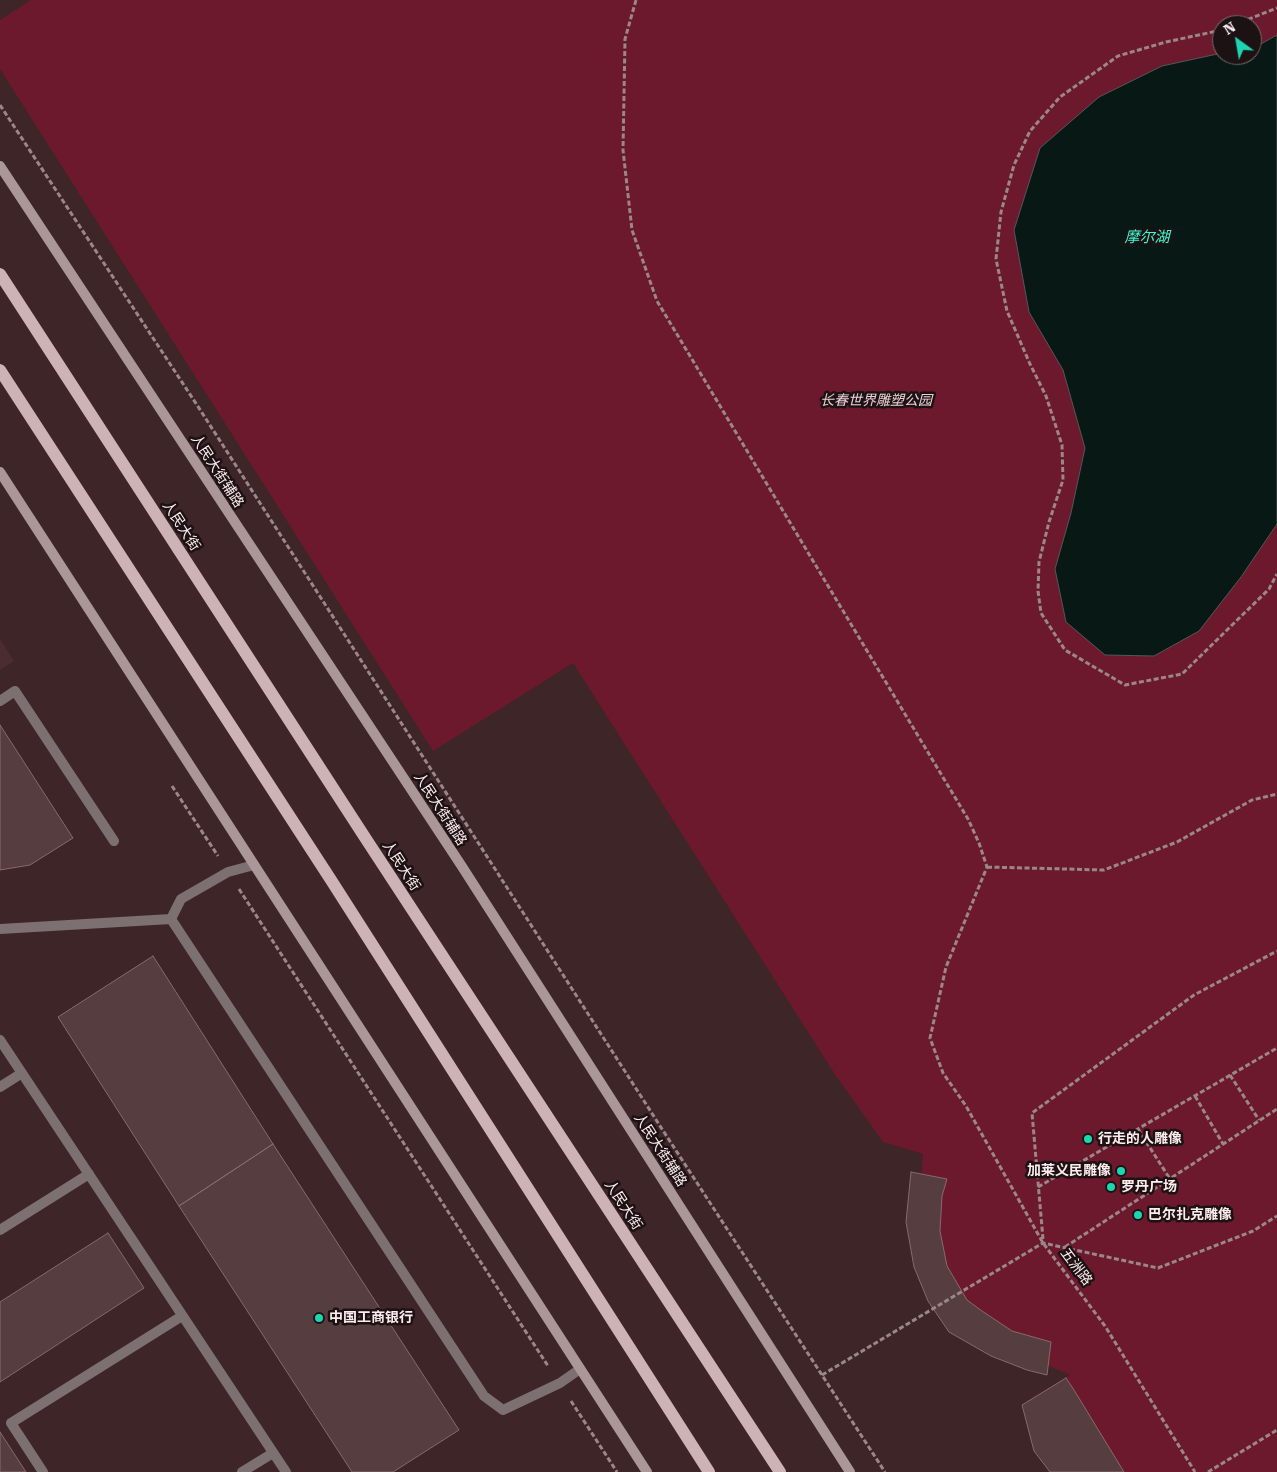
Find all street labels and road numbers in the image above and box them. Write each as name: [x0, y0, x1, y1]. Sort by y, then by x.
street label: 人民大街辅路: [187, 431, 247, 511]
street label: 人民大街: [159, 498, 203, 554]
street label: 人民大街辅路: [410, 769, 470, 849]
street label: 人民大街: [379, 838, 423, 894]
street label: 人民大街辅路: [630, 1110, 690, 1190]
street label: 人民大街: [601, 1177, 645, 1233]
street label: 五洲路: [1057, 1245, 1095, 1289]

